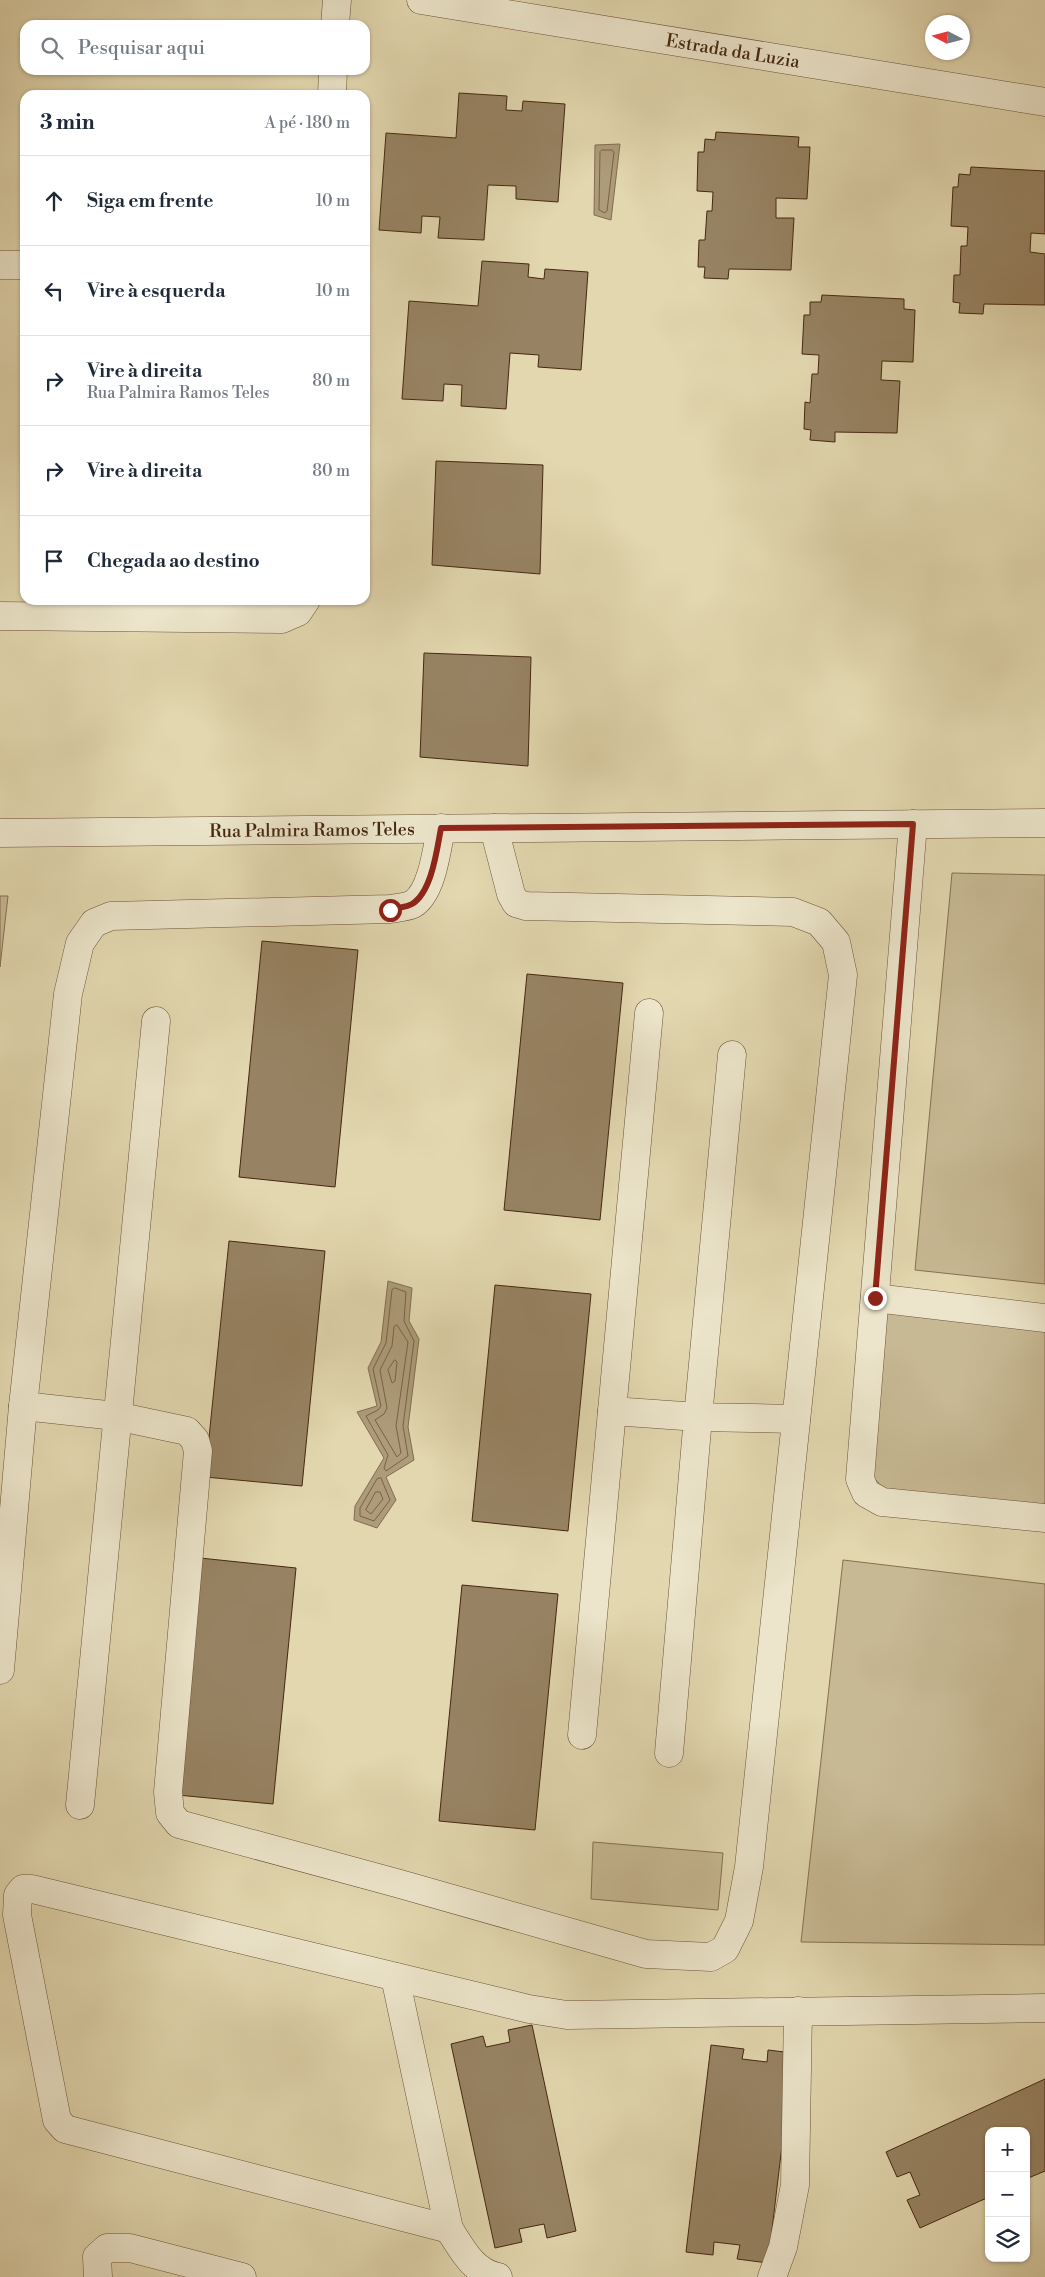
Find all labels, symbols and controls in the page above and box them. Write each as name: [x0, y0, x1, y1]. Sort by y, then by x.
north arrow: [925, 15, 970, 60]
search box: [20, 20, 370, 75]
street label: Estrada da Luzia: [664, 29, 803, 73]
icon: search: [38, 34, 66, 62]
text: Pesquisar aqui: [78, 36, 205, 60]
text: 3 min: [40, 110, 95, 136]
text: A pé · 180 m: [265, 113, 350, 133]
icon: ahead: [40, 187, 68, 215]
text: Siga em frente: [87, 189, 214, 213]
text: 10 m: [316, 191, 350, 211]
icon: left: [40, 277, 68, 305]
text: Vire à esquerda: [87, 279, 226, 303]
text: 10 m: [316, 281, 350, 301]
text: Vire à direita: [87, 359, 202, 383]
icon: right: [40, 367, 68, 395]
text: 80 m: [312, 371, 350, 391]
text: Rua Palmira Ramos Teles: [87, 383, 270, 403]
icon: right: [40, 457, 68, 485]
text: Vire à direita: [87, 459, 202, 483]
text: 80 m: [312, 461, 350, 481]
icon: arrive: [40, 547, 68, 575]
text: Chegada ao destino: [87, 549, 260, 573]
street label: Rua Palmira Ramos Teles: [209, 818, 415, 842]
route start: [379, 899, 402, 922]
route end: [864, 1287, 887, 1310]
map controls: [985, 2127, 1030, 2262]
button: +: [985, 2127, 1030, 2172]
button: −: [985, 2172, 1030, 2217]
button: layers: [985, 2217, 1030, 2262]

